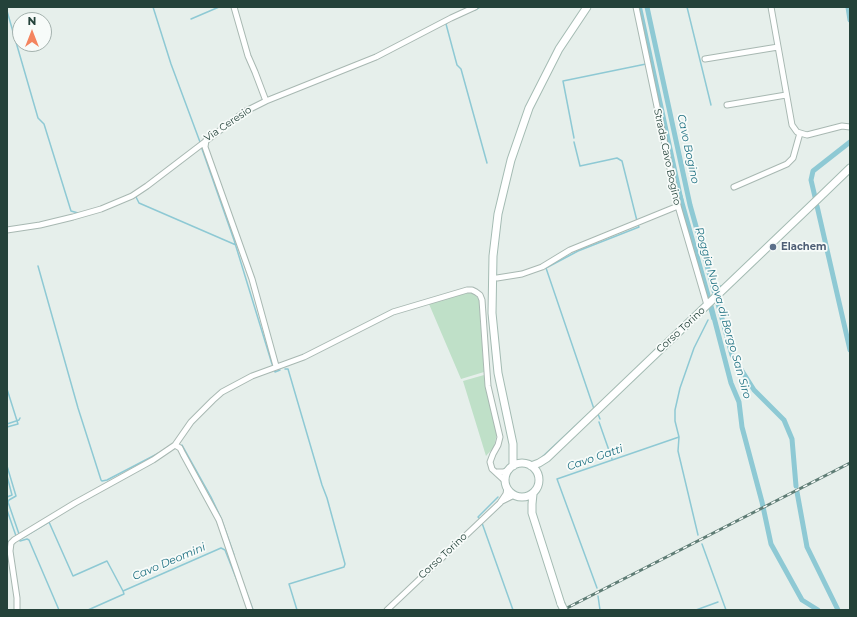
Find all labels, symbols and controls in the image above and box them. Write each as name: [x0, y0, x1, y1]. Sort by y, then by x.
north arrow: [12, 12, 52, 52]
text: N: [28, 14, 36, 28]
street label: Via Ceresio: [202, 104, 254, 144]
street label: Strada Cavo Bogino: [651, 108, 683, 206]
water label: Cavo Bogino: [674, 113, 702, 185]
water label: Roggia Nuova di Borgo San Siro: [692, 226, 754, 400]
place label: Elachem: [781, 241, 827, 253]
marker: Elachem: [768, 242, 778, 252]
street label: Corso Torino: [654, 304, 708, 356]
water label: Cavo Gatti: [565, 442, 625, 474]
street label: Corso Torino: [416, 530, 470, 582]
water label: Cavo Deomini: [130, 541, 208, 583]

